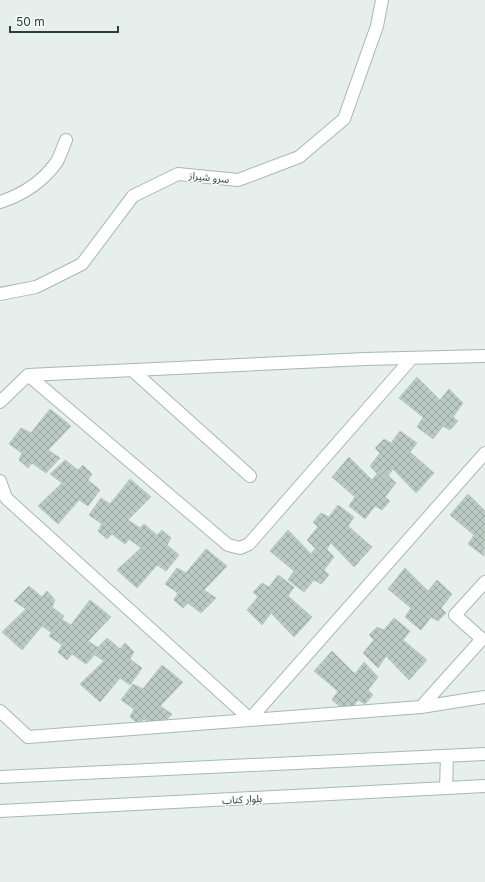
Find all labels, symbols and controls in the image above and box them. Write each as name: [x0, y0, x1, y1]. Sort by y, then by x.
scale bar: [10, 8, 118, 34]
text: 50 m: [16, 14, 45, 29]
street label: سرو شیراز: [187, 169, 230, 186]
street label: بلوار کتاب: [222, 792, 263, 807]

